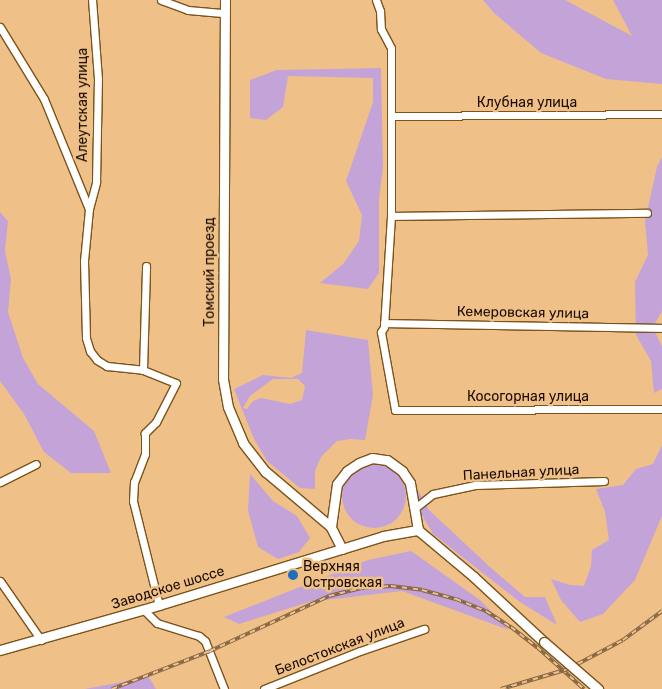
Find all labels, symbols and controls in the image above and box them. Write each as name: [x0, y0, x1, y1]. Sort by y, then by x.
street label: Алеутская улица: [75, 48, 91, 162]
street label: Клубная улица: [477, 95, 577, 111]
street label: Томский проезд: [202, 217, 218, 327]
street label: Кемеровская улица: [457, 303, 589, 323]
street label: Косогорная улица: [467, 389, 589, 405]
street label: Панельная улица: [462, 462, 580, 484]
place label: Верхняя Островская: [303, 559, 382, 592]
street label: Заводское шоссе: [109, 563, 227, 613]
marker: Верхняя Островская: [287, 569, 299, 581]
street label: Белостокская улица: [273, 615, 407, 679]

